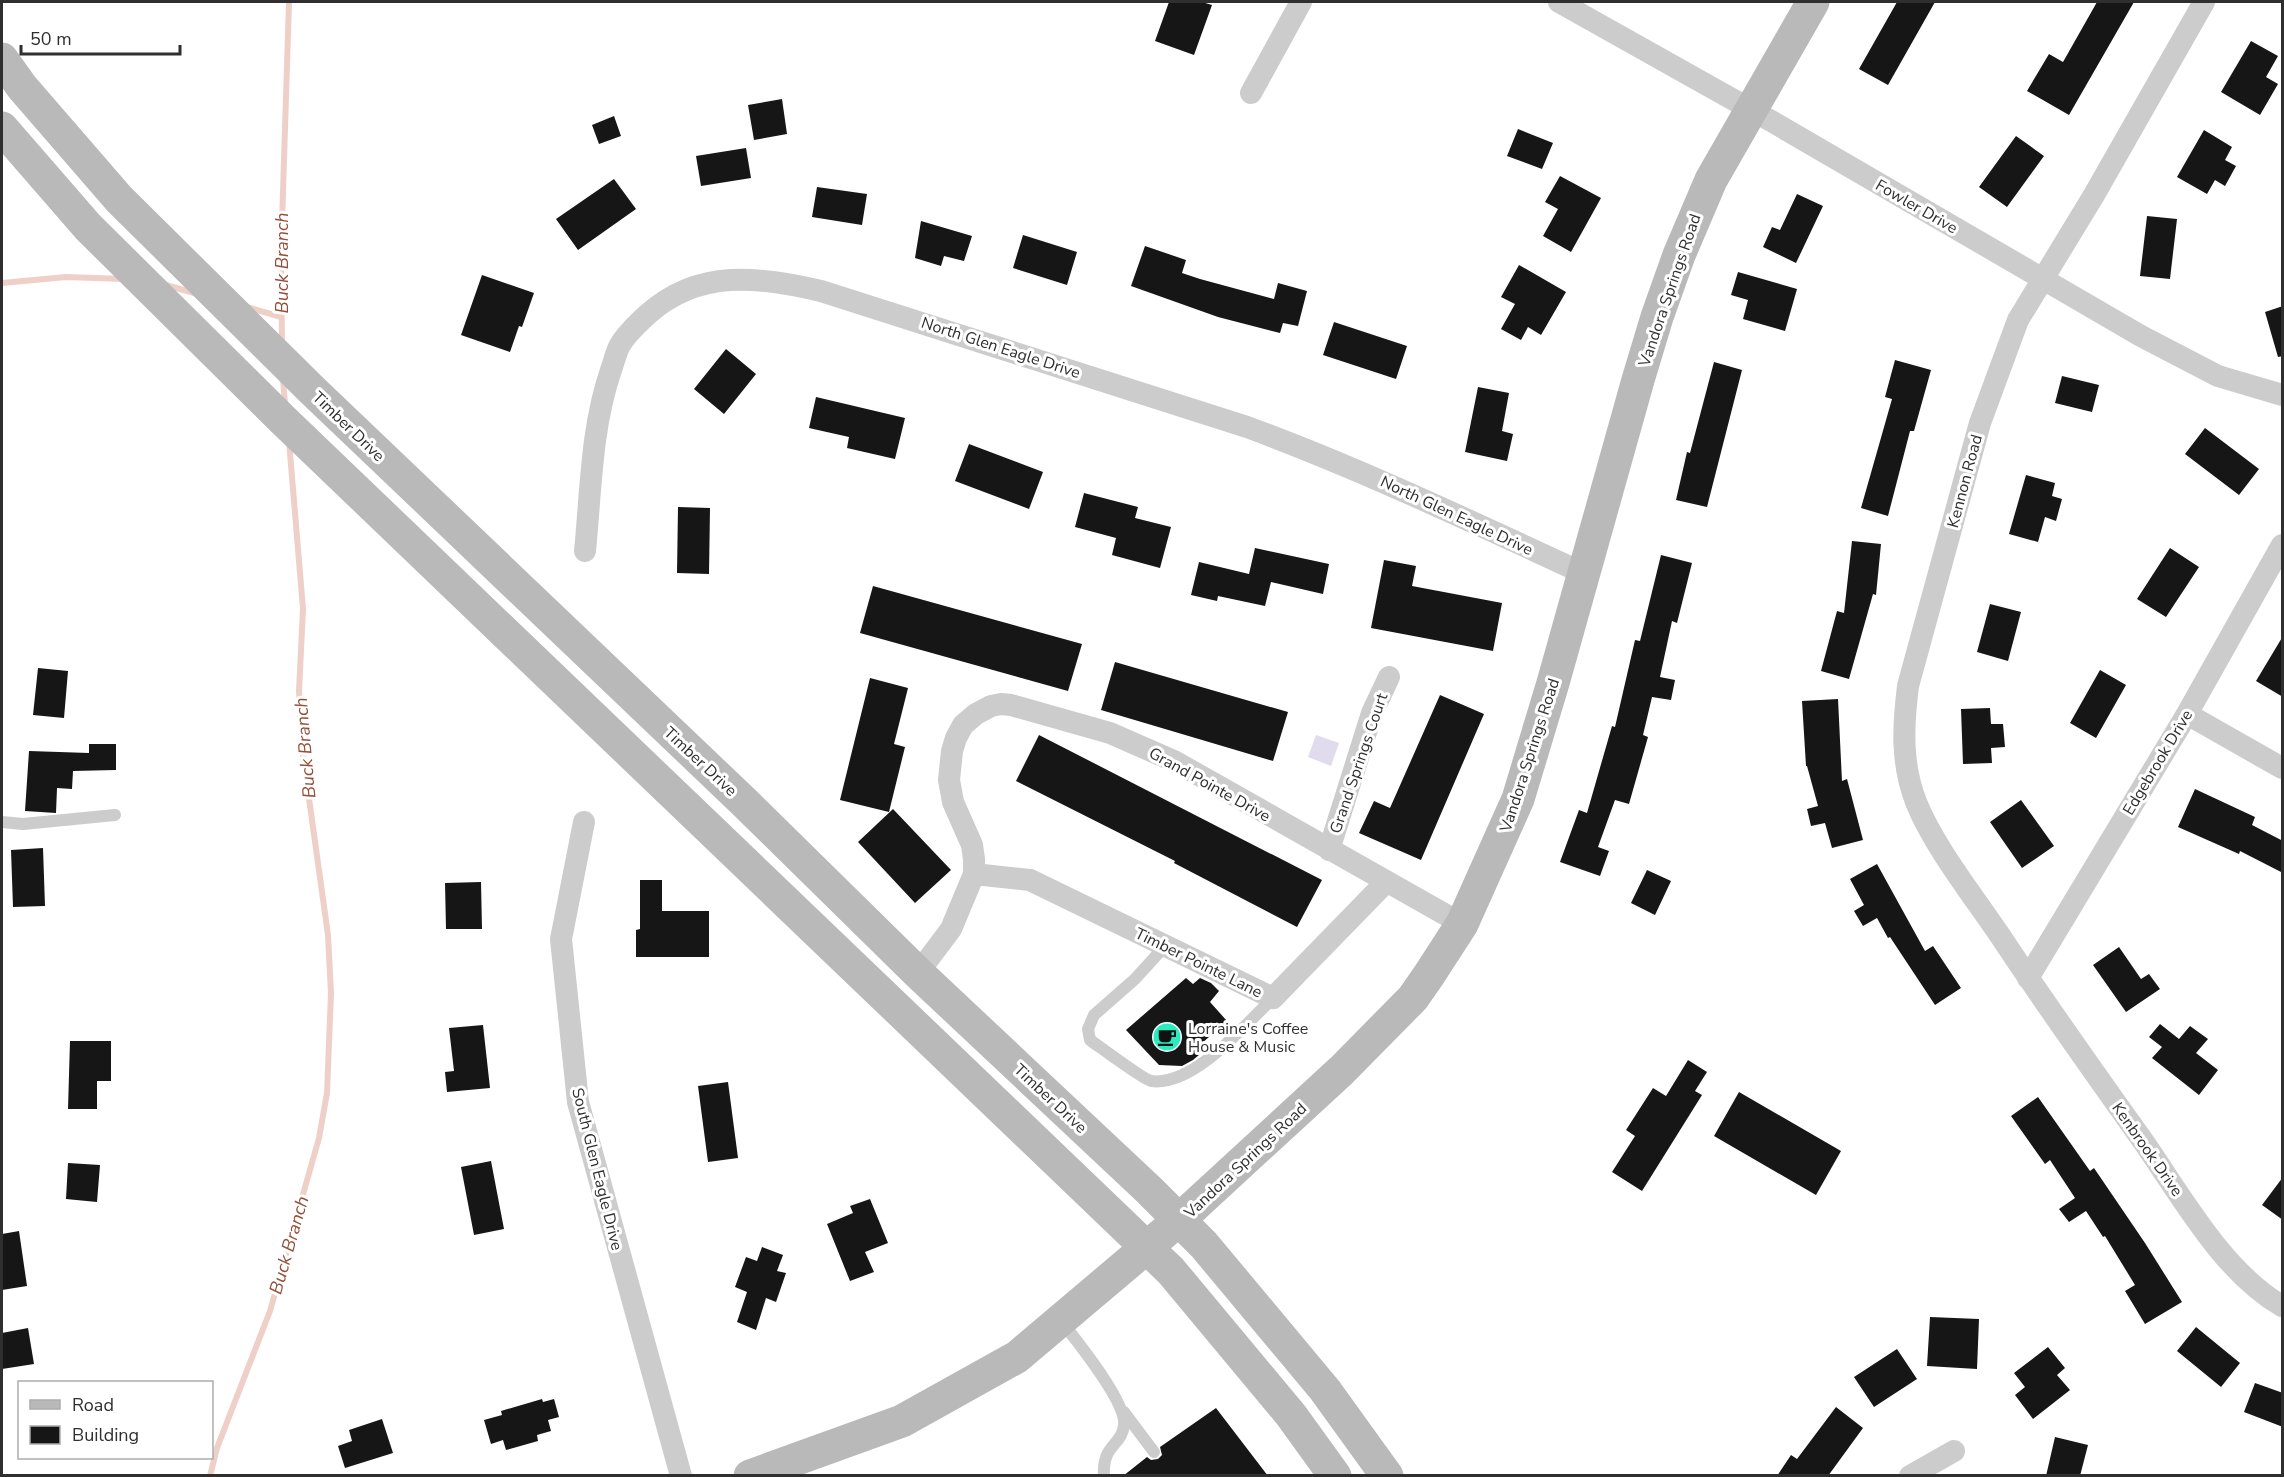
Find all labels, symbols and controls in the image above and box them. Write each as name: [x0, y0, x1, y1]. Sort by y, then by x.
scale bar: [21, 18, 180, 56]
text: 50 m: [30, 27, 72, 51]
street label: Fowler Drive: [1871, 174, 1962, 239]
street label: Vandora Springs Road: [1633, 211, 1706, 371]
water label: Buck Branch: [270, 212, 294, 314]
street label: North Glen Eagle Drive: [918, 312, 1083, 384]
street label: Timber Drive: [307, 387, 389, 467]
street label: Kennon Road: [1942, 432, 1988, 530]
street label: North Glen Eagle Drive: [1377, 471, 1536, 561]
street label: Vandora Springs Road: [1494, 676, 1565, 836]
street label: Grand Springs Court: [1325, 690, 1393, 836]
water label: Buck Branch: [289, 697, 321, 799]
street label: Edgebrook Drive: [2118, 706, 2198, 819]
street label: Timber Drive: [659, 722, 742, 801]
street label: Grand Pointe Drive: [1145, 742, 1274, 827]
street label: Timber Pointe Lane: [1131, 923, 1266, 1003]
place label: Lorraine's Coffee House & Music: [1188, 1018, 1308, 1058]
cafe icon: Lorraine's Coffee House & Music: [1151, 1021, 1183, 1053]
street label: Timber Drive: [1009, 1059, 1092, 1138]
street label: South Glen Eagle Drive: [566, 1086, 628, 1253]
street label: Vandora Springs Road: [1179, 1098, 1312, 1224]
street label: Kenbrook Drive: [2107, 1098, 2188, 1201]
water label: Buck Branch: [264, 1193, 314, 1297]
legend: [18, 1381, 213, 1459]
text: Road: [72, 1393, 114, 1417]
text: Building: [72, 1423, 139, 1447]

